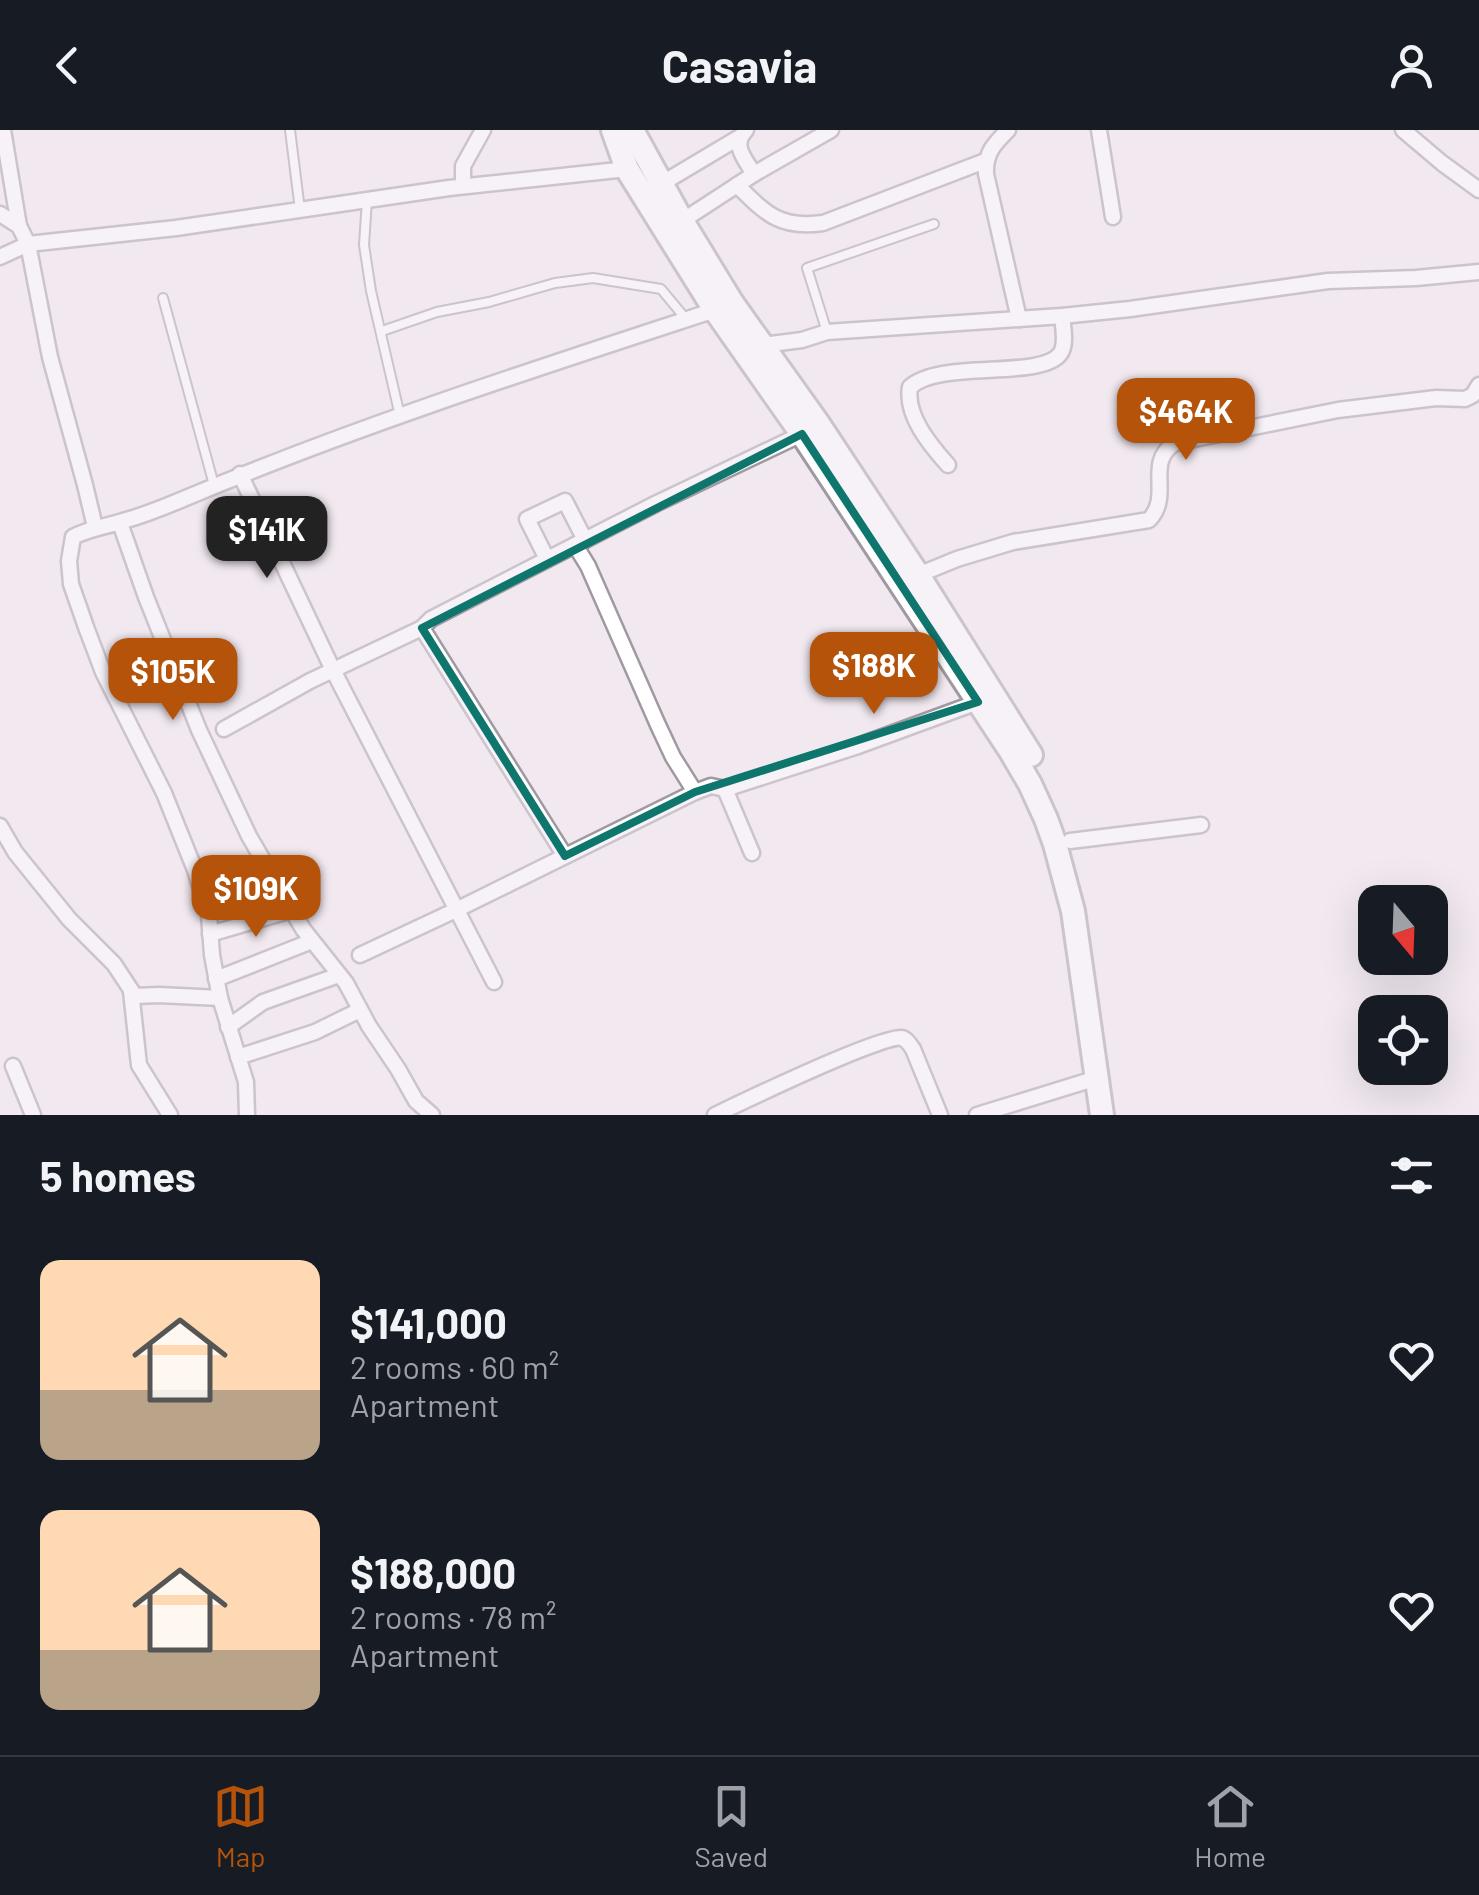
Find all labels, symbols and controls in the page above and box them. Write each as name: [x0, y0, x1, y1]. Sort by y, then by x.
icon: back: [40, 38, 95, 93]
text: Casavia: [662, 38, 817, 92]
icon: person: [1384, 38, 1439, 93]
pin: $464K: [1116, 378, 1256, 463]
text: $464K: [1139, 391, 1233, 429]
pin: $141K: [197, 496, 337, 581]
text: $141K: [228, 509, 306, 547]
pin: $188K: [804, 632, 944, 717]
pin: $105K: [103, 638, 243, 723]
text: $188K: [832, 645, 916, 683]
text: $105K: [130, 651, 216, 689]
pin: $109K: [186, 855, 326, 940]
text: $109K: [214, 868, 298, 906]
north arrow: [1358, 885, 1448, 975]
map controls: [1358, 885, 1448, 1085]
button: locate: [1358, 995, 1448, 1085]
icon: filters: [1384, 1148, 1439, 1203]
text: 5 homes: [40, 1150, 196, 1200]
text: $141,000: [350, 1297, 507, 1347]
icon: home: [120, 1300, 240, 1420]
icon: heart: [1384, 1333, 1439, 1388]
text: 2 rooms · 60 m²: [350, 1347, 559, 1385]
text: Apartment: [350, 1385, 499, 1423]
text: $188,000: [350, 1547, 516, 1597]
icon: home: [120, 1550, 240, 1670]
icon: heart: [1384, 1583, 1439, 1638]
text: 2 rooms · 78 m²: [350, 1597, 556, 1635]
text: Apartment: [350, 1635, 499, 1673]
tab: Map: [213, 1779, 268, 1873]
tab: Saved: [695, 1779, 768, 1873]
tab: Home: [1194, 1779, 1266, 1873]

